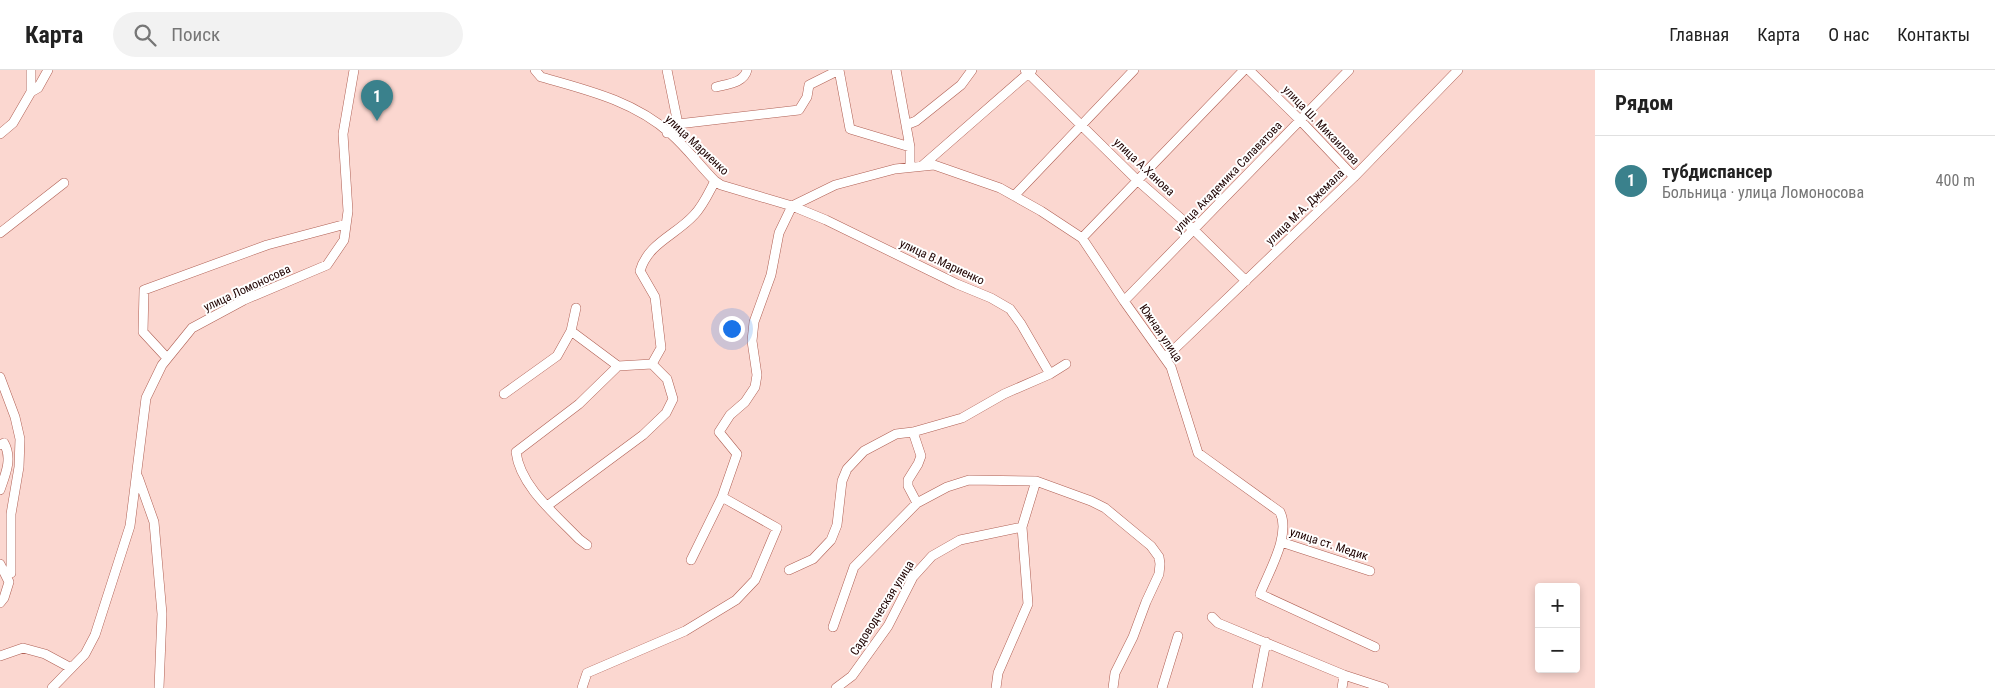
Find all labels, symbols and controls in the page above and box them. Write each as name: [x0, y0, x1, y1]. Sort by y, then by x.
search box: [113, 12, 463, 57]
text: Карта: [25, 21, 83, 49]
icon: search: [131, 21, 159, 49]
text: Поиск: [171, 23, 220, 46]
text: Главная: [1669, 24, 1729, 45]
text: Карта: [1757, 24, 1800, 45]
text: О нас: [1828, 24, 1869, 45]
text: Контакты: [1897, 24, 1970, 45]
pin: 1: [361, 80, 393, 121]
street label: улица Ш. Микаилова: [1280, 83, 1362, 168]
text: Рядом: [1615, 91, 1674, 115]
street label: улица Мариенко: [662, 112, 732, 178]
street label: улица Академика Салаватова: [1171, 118, 1285, 236]
street label: улица А.Ханова: [1111, 135, 1178, 199]
text: тубдиспансер: [1662, 160, 1773, 183]
street label: улица М-А. Джемала: [1263, 166, 1347, 248]
text: 1: [1627, 171, 1635, 190]
text: 400 m: [1936, 171, 1975, 190]
text: Больница · улица Ломоносова: [1662, 183, 1864, 202]
street label: улица В.Мариенко: [897, 236, 987, 288]
street label: улица Ломоносова: [201, 262, 293, 314]
street label: Южная улица: [1137, 301, 1186, 365]
your location: [719, 316, 745, 342]
street label: улица ст. Медик: [1288, 525, 1370, 563]
street label: Садоводческая улица: [847, 558, 917, 658]
map controls: [1535, 583, 1580, 673]
button: +: [1535, 583, 1580, 628]
button: −: [1535, 628, 1580, 673]

